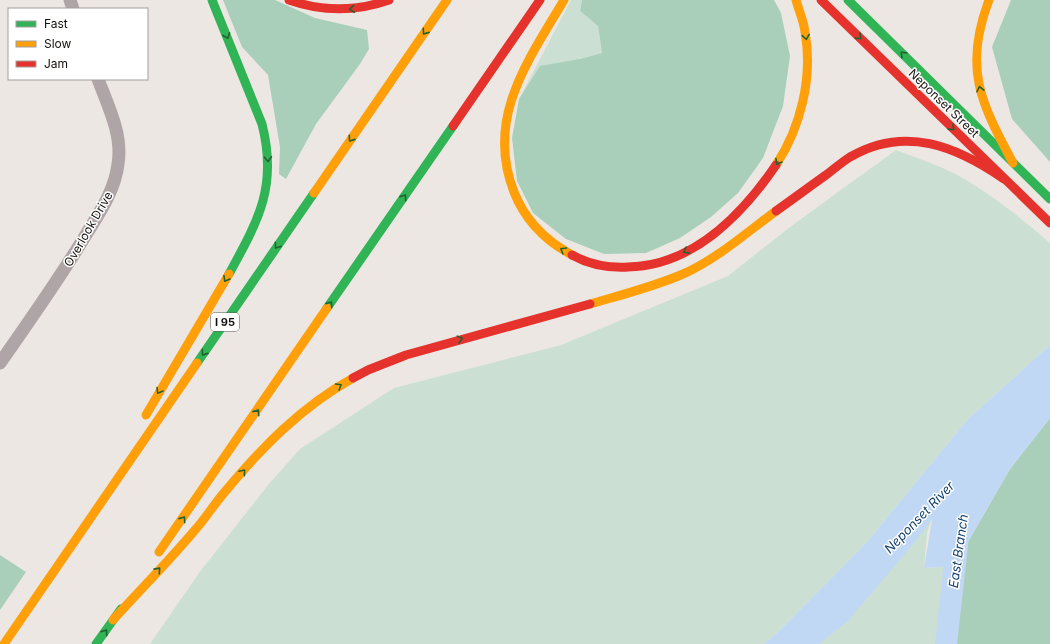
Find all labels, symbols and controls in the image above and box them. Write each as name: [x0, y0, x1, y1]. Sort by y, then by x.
one-way arrow: [349, 5, 355, 14]
legend: [8, 8, 148, 80]
text: Fast: [44, 16, 68, 31]
one-way arrow: [422, 28, 430, 35]
one-way arrow: [222, 32, 230, 40]
one-way arrow: [854, 32, 862, 40]
one-way arrow: [801, 34, 810, 40]
text: Slow: [44, 36, 72, 51]
one-way arrow: [900, 51, 908, 59]
text: Jam: [44, 56, 68, 71]
street label: Neponset Street: [906, 66, 982, 140]
one-way arrow: [976, 86, 984, 92]
one-way arrow: [947, 123, 955, 131]
one-way arrow: [348, 135, 356, 142]
one-way arrow: [264, 156, 272, 162]
one-way arrow: [776, 158, 783, 165]
street label: Overlook Drive: [60, 189, 116, 269]
one-way arrow: [399, 195, 406, 202]
one-way arrow: [275, 242, 282, 249]
one-way arrow: [683, 246, 690, 254]
one-way arrow: [560, 248, 567, 255]
one-way arrow: [223, 275, 230, 283]
one-way arrow: [325, 302, 332, 309]
road number: I 95: [211, 313, 239, 331]
one-way arrow: [456, 335, 463, 344]
one-way arrow: [202, 349, 209, 356]
one-way arrow: [335, 383, 342, 390]
one-way arrow: [157, 387, 164, 394]
one-way arrow: [252, 409, 259, 416]
one-way arrow: [238, 469, 245, 476]
water label: Neponset River: [881, 477, 958, 556]
water label: East Branch: [945, 513, 971, 589]
one-way arrow: [178, 516, 185, 523]
one-way arrow: [153, 568, 160, 575]
one-way arrow: [100, 629, 108, 636]

